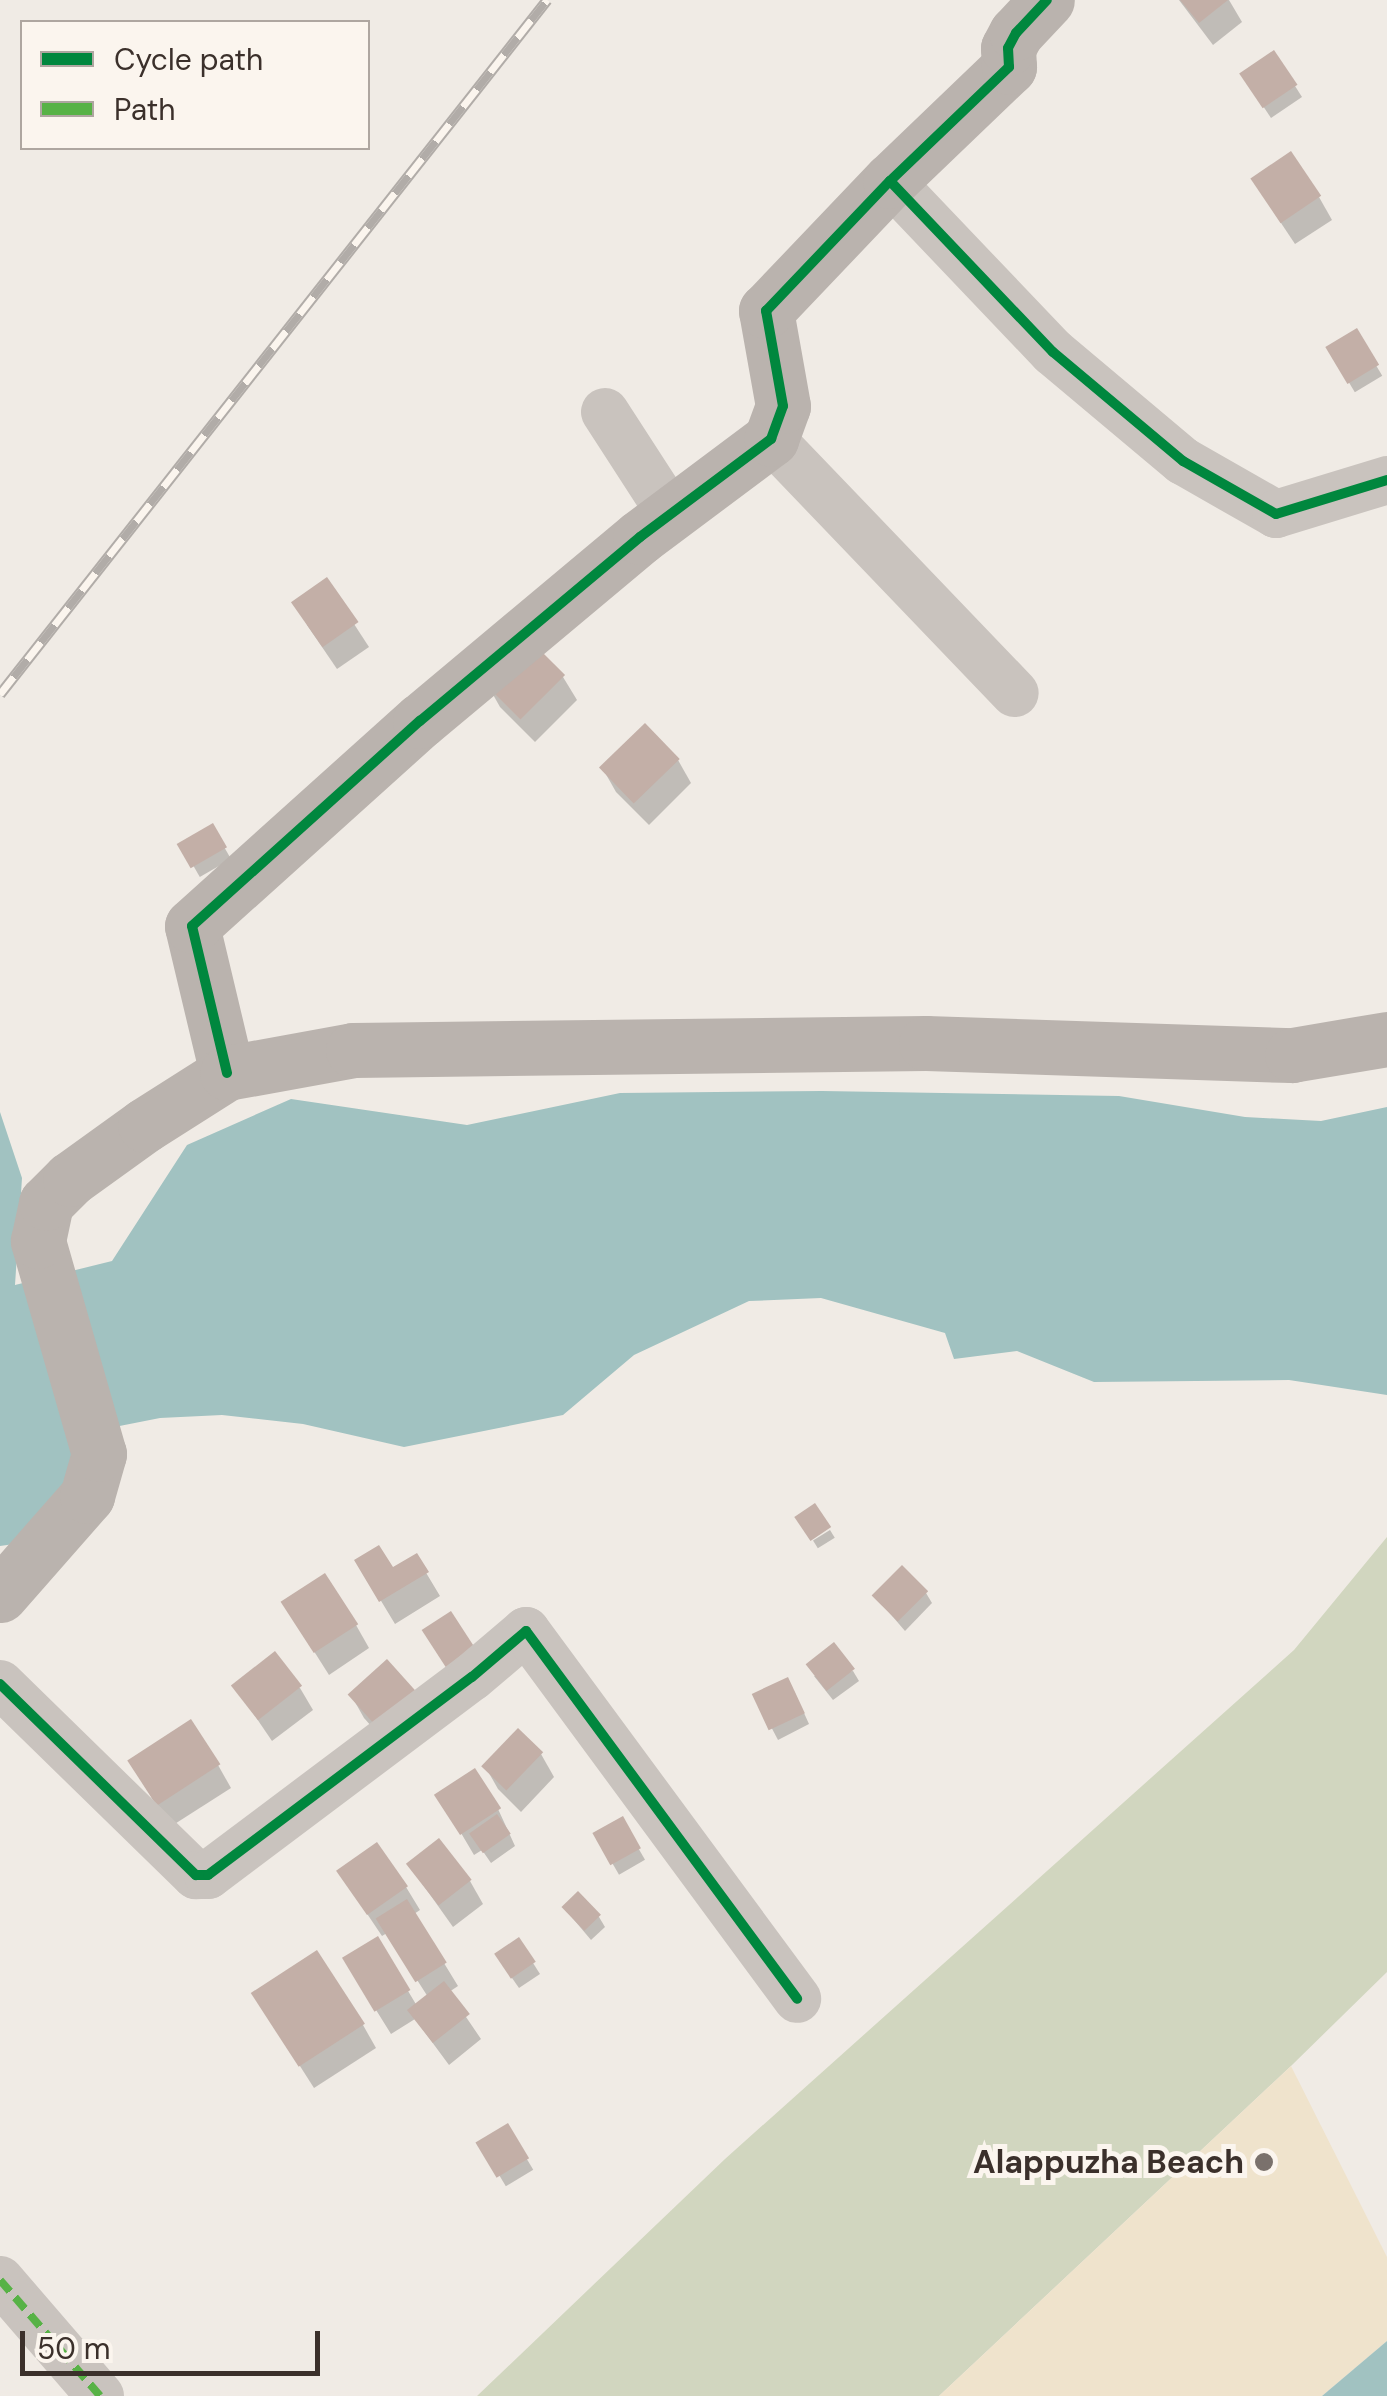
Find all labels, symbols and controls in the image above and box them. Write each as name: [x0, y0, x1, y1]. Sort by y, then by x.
legend: [20, 20, 370, 150]
text: Cycle path: [114, 40, 263, 79]
text: Path: [114, 90, 176, 129]
place label: Alappuzha Beach: [973, 2143, 1244, 2181]
marker: Alappuzha Beach: [1253, 2151, 1275, 2173]
scale bar: [25, 2311, 325, 2373]
text: 50 m: [37, 2329, 111, 2368]

